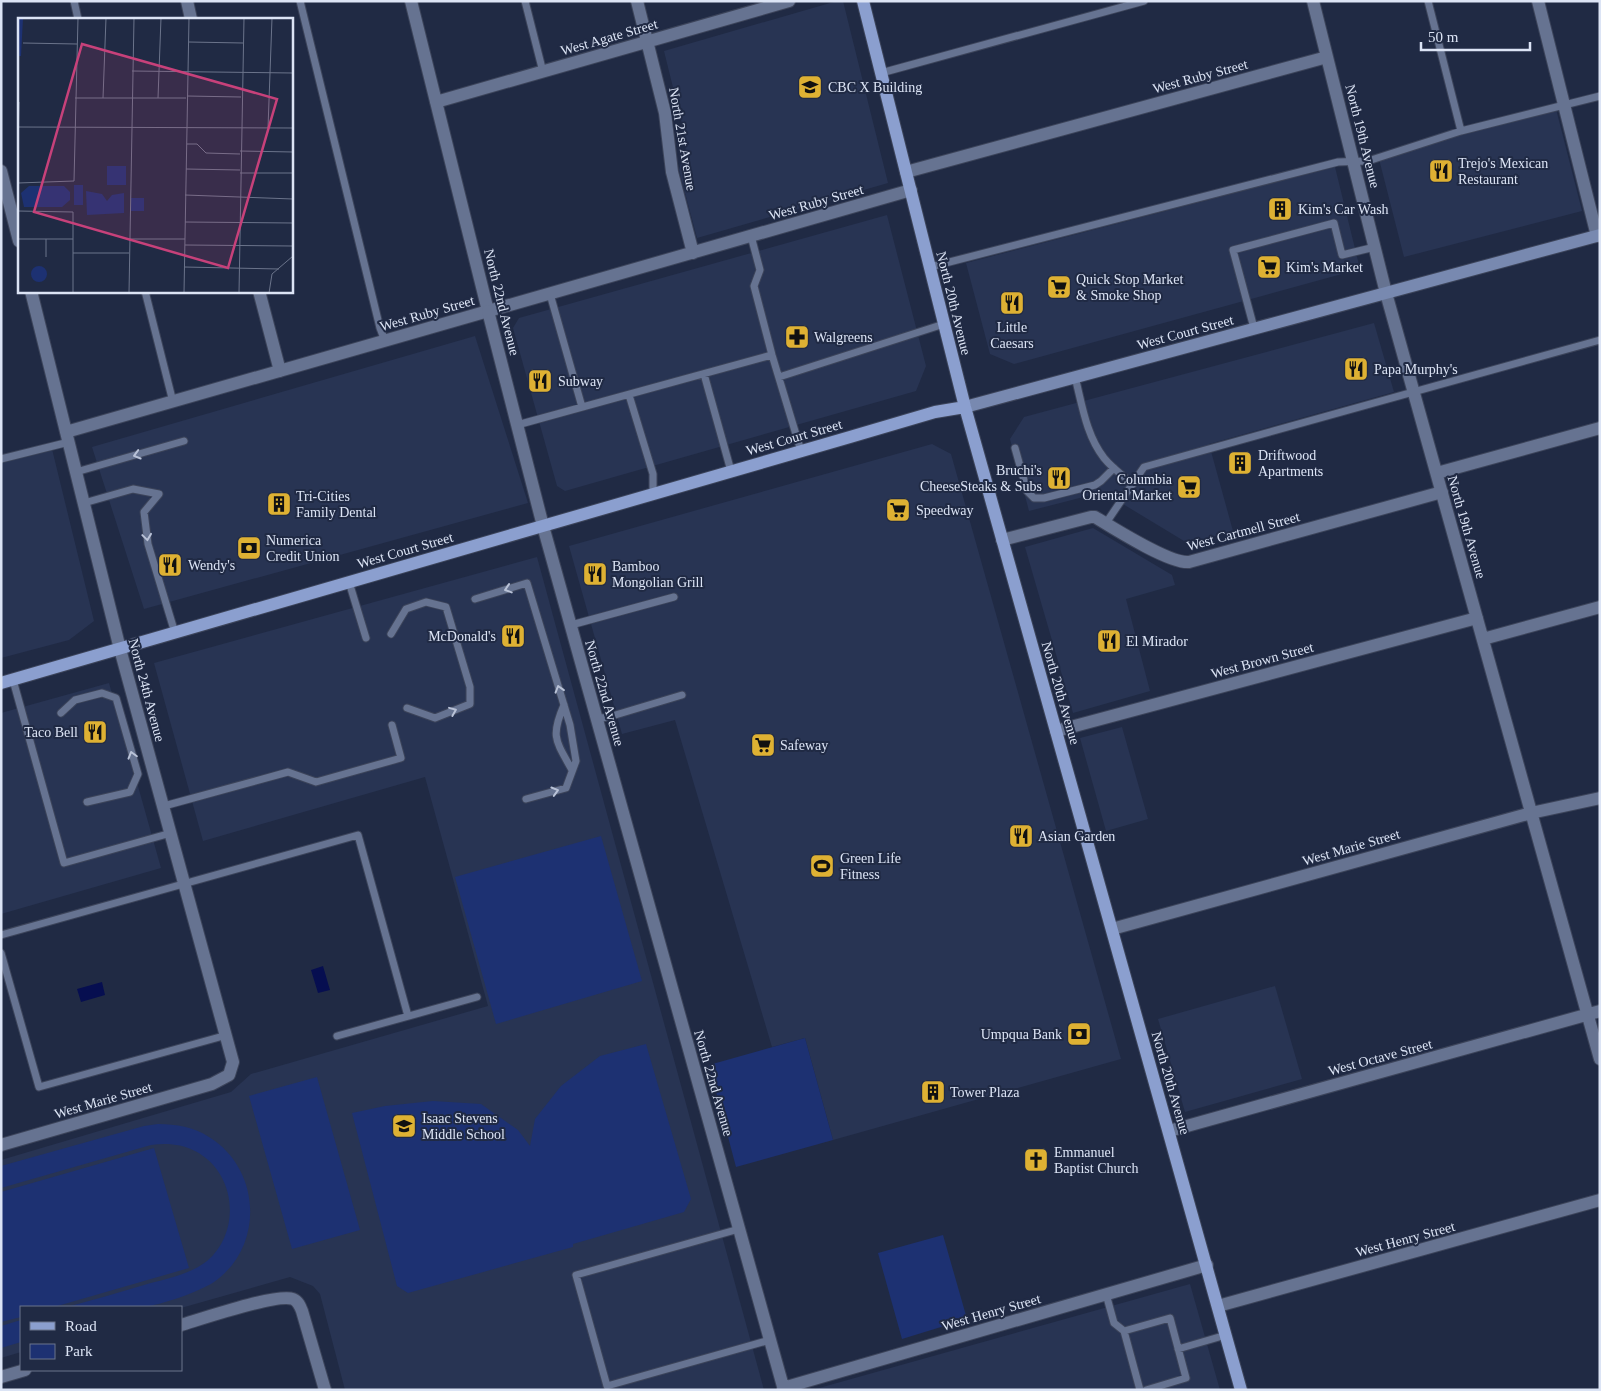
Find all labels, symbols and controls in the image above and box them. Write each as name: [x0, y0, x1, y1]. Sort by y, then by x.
street label: West Agate Street: [559, 16, 659, 58]
inset map: [18, 18, 292, 292]
scale bar: [1421, 20, 1530, 52]
text: 50 m: [1428, 29, 1459, 45]
street label: West Ruby Street: [1151, 57, 1249, 96]
school or university icon: CBC X Building: [797, 74, 823, 100]
place label: CBC X Building: [828, 80, 922, 95]
street label: North 19th Avenue: [1342, 83, 1383, 189]
street label: North 21st Avenue: [666, 86, 699, 192]
place label: Trejo's Mexican Restaurant: [1458, 156, 1548, 187]
restaurant icon: Trejo's Mexican Restaurant: [1428, 158, 1454, 184]
street label: West Ruby Street: [767, 182, 865, 223]
building icon: Kim's Car Wash: [1267, 196, 1293, 222]
place label: Kim's Car Wash: [1298, 202, 1389, 217]
street label: North 22nd Avenue: [481, 247, 522, 357]
street label: North 20th Avenue: [933, 250, 974, 356]
supermarket icon: Kim's Market: [1256, 254, 1282, 280]
place label: Kim's Market: [1286, 260, 1363, 275]
place label: Quick Stop Market & Smoke Shop: [1076, 272, 1183, 303]
supermarket icon: Quick Stop Market & Smoke Shop: [1046, 274, 1072, 300]
restaurant icon: Little Caesars: [999, 290, 1025, 316]
street label: West Ruby Street: [378, 293, 476, 334]
street label: West Court Street: [1135, 312, 1235, 353]
place label: Little Caesars: [990, 320, 1034, 351]
pharmacy icon: Walgreens: [784, 324, 810, 350]
place label: Walgreens: [814, 330, 873, 345]
restaurant icon: Papa Murphy's: [1343, 356, 1369, 382]
place label: Papa Murphy's: [1374, 362, 1458, 377]
restaurant icon: Subway: [527, 368, 553, 394]
place label: Subway: [558, 374, 603, 389]
street label: West Court Street: [744, 417, 844, 458]
place label: Driftwood Apartments: [1258, 448, 1323, 479]
one-way arrow: [134, 449, 142, 459]
building icon: Driftwood Apartments: [1227, 450, 1253, 476]
place label: Bruchi's CheeseSteaks & Subs: [920, 463, 1042, 494]
restaurant icon: Bruchi's CheeseSteaks & Subs: [1046, 465, 1072, 491]
place label: Columbia Oriental Market: [1082, 472, 1173, 503]
supermarket icon: Columbia Oriental Market: [1176, 474, 1202, 500]
street label: North 19th Avenue: [1445, 474, 1488, 580]
place label: Tri-Cities Family Dental: [296, 489, 377, 520]
building icon: Tri-Cities Family Dental: [266, 491, 292, 517]
supermarket icon: Speedway: [885, 497, 911, 523]
place label: Speedway: [916, 503, 974, 518]
street label: West Cartmell Street: [1185, 509, 1301, 554]
street label: West Court Street: [355, 530, 455, 571]
one-way arrow: [141, 533, 152, 541]
place label: Numerica Credit Union: [266, 533, 340, 564]
bank icon: Numerica Credit Union: [236, 535, 262, 561]
restaurant icon: Wendy's: [157, 552, 183, 578]
place label: Wendy's: [188, 558, 235, 573]
place label: Bamboo Mongolian Grill: [612, 559, 703, 590]
restaurant icon: Bamboo Mongolian Grill: [582, 561, 608, 587]
one-way arrow: [504, 583, 512, 593]
restaurant icon: McDonald's: [500, 623, 526, 649]
restaurant icon: El Mirador: [1096, 628, 1122, 654]
place label: McDonald's: [428, 629, 496, 644]
place label: El Mirador: [1126, 634, 1188, 649]
street label: North 24th Avenue: [126, 637, 168, 743]
street label: North 22nd Avenue: [582, 638, 627, 748]
street label: North 20th Avenue: [1039, 640, 1082, 746]
street label: West Brown Street: [1209, 640, 1315, 681]
one-way arrow: [555, 685, 565, 693]
one-way arrow: [448, 707, 457, 717]
restaurant icon: Taco Bell: [82, 719, 108, 745]
place label: Taco Bell: [24, 725, 78, 740]
supermarket icon: Safeway: [750, 732, 776, 758]
place label: Safeway: [780, 738, 828, 753]
one-way arrow: [127, 751, 138, 759]
one-way arrow: [551, 786, 559, 796]
restaurant icon: Asian Garden: [1008, 823, 1034, 849]
street label: West Marie Street: [1301, 826, 1402, 869]
place label: Asian Garden: [1038, 829, 1115, 844]
place label: Green Life Fitness: [840, 851, 901, 882]
sports icon: Green Life Fitness: [809, 853, 835, 879]
bank icon: Umpqua Bank: [1066, 1021, 1092, 1047]
place label: Umpqua Bank: [981, 1027, 1062, 1042]
street label: North 22nd Avenue: [691, 1028, 736, 1138]
street label: North 20th Avenue: [1149, 1030, 1192, 1136]
street label: West Octave Street: [1327, 1036, 1434, 1079]
street label: West Marie Street: [53, 1079, 154, 1122]
building icon: Tower Plaza: [920, 1079, 946, 1105]
place label: Tower Plaza: [950, 1085, 1020, 1100]
place label: Isaac Stevens Middle School: [422, 1111, 505, 1142]
school or university icon: Isaac Stevens Middle School: [391, 1113, 417, 1139]
place label: Emmanuel Baptist Church: [1054, 1145, 1138, 1176]
church icon: Emmanuel Baptist Church: [1023, 1147, 1049, 1173]
street label: West Henry Street: [1354, 1219, 1457, 1260]
street label: West Henry Street: [940, 1291, 1042, 1334]
legend: [20, 1306, 182, 1371]
text: Road: [65, 1318, 97, 1334]
text: Park: [65, 1343, 93, 1359]

